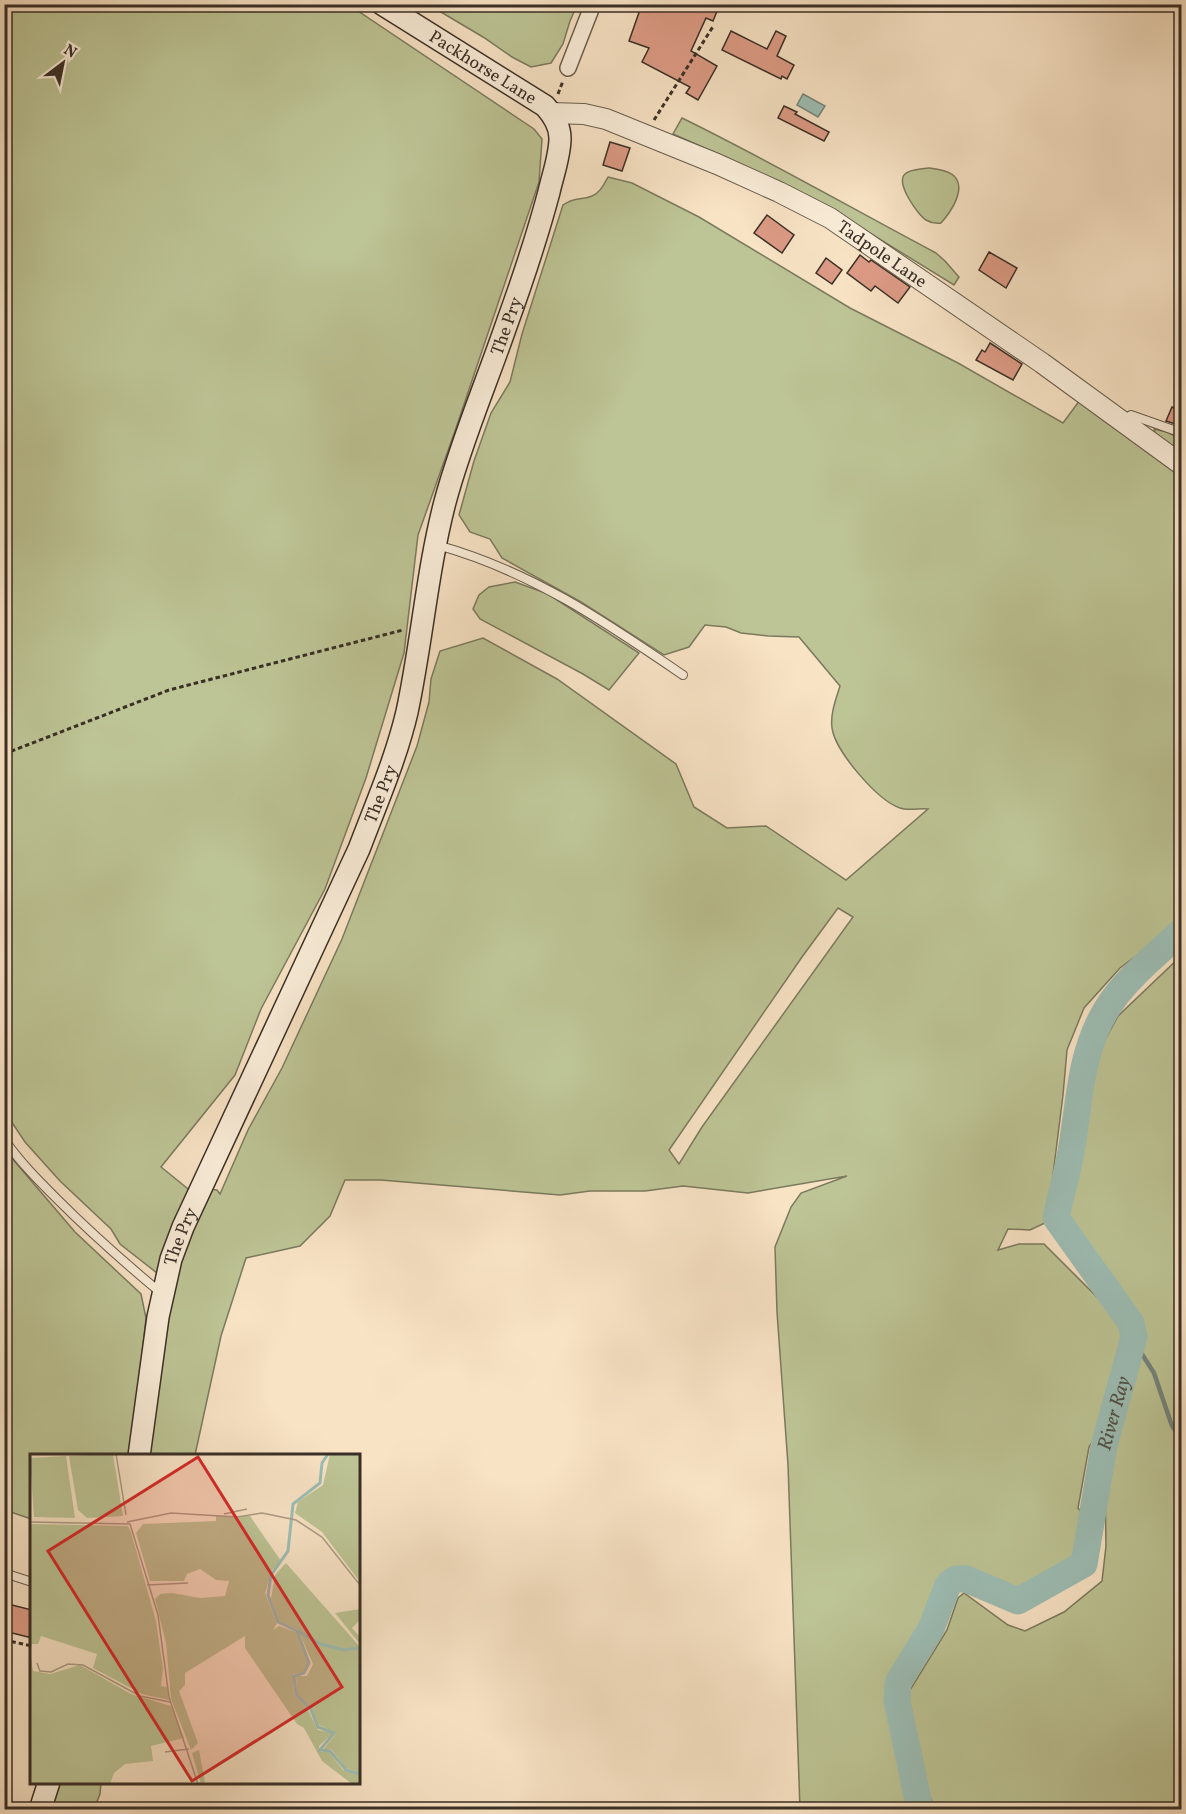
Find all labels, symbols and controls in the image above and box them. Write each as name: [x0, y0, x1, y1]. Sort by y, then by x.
street label: Packhorse Lane: [423, 25, 541, 111]
north arrow: [33, 33, 93, 93]
text: N: [59, 40, 81, 65]
street label: Tadpole Lane: [831, 215, 932, 295]
street label: The Pry: [485, 293, 530, 359]
street label: The Pry: [359, 761, 404, 827]
street label: The Pry: [159, 1204, 204, 1268]
water label: River Ray: [1091, 1373, 1139, 1454]
inset map: [30, 1454, 360, 1784]

